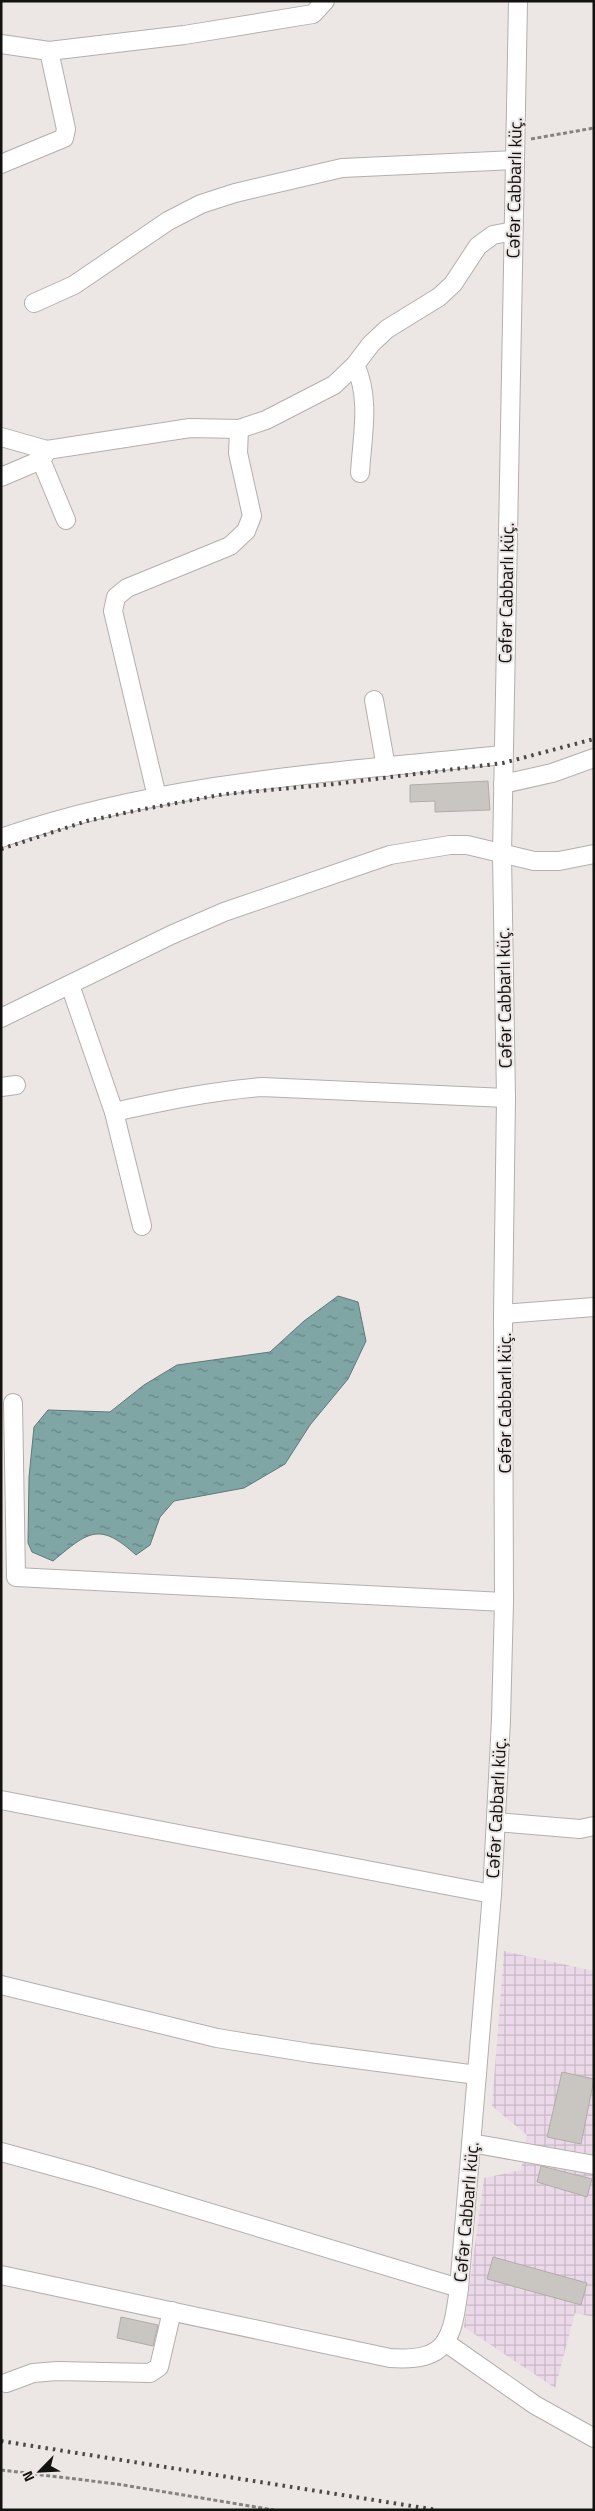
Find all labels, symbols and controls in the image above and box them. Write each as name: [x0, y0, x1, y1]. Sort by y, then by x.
street label: Cəfər Cabbarlı küç.: [499, 117, 529, 259]
street label: Cəfər Cabbarlı küç.: [491, 522, 521, 664]
street label: Cəfər Cabbarlı küç.: [489, 927, 519, 1069]
street label: Cəfər Cabbarlı küç.: [491, 1333, 518, 1473]
street label: Cəfər Cabbarlı küç.: [479, 1737, 513, 1879]
street label: Cəfər Cabbarlı küç.: [446, 2141, 486, 2283]
north arrow: [15, 2446, 65, 2496]
text: N: [16, 2468, 39, 2485]

